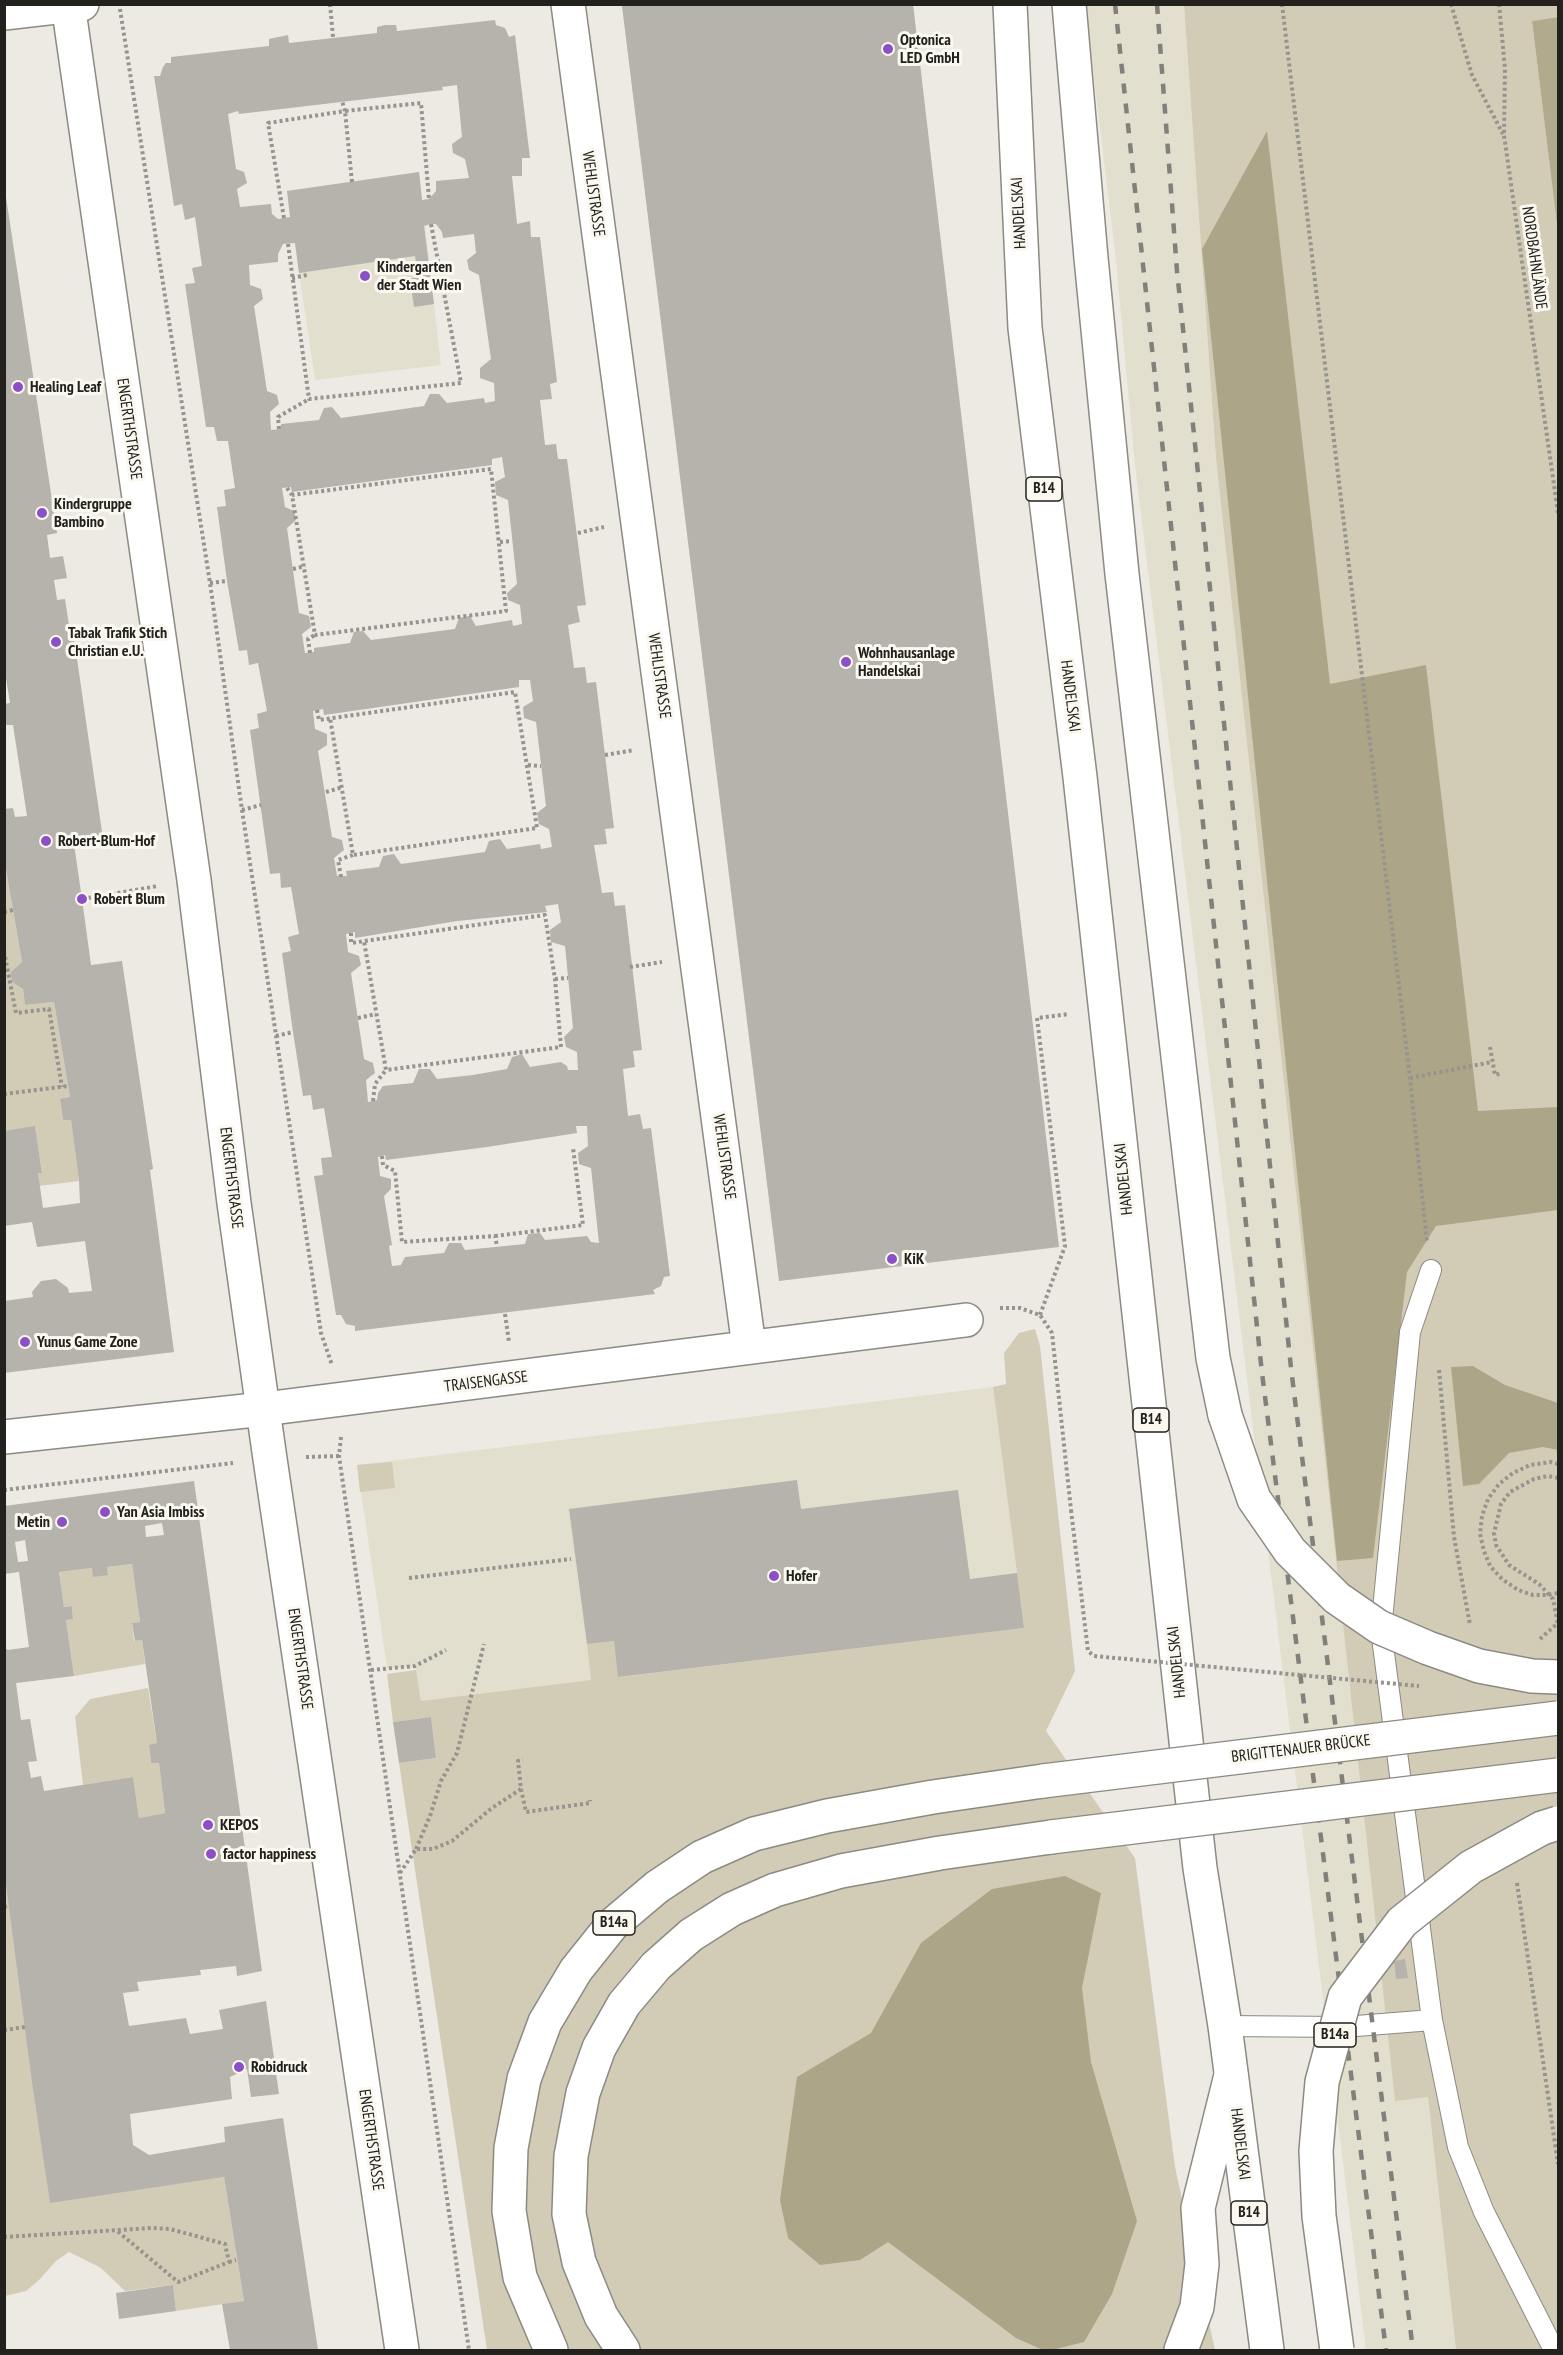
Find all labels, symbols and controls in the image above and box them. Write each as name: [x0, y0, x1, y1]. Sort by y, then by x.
place label: Optonica LED GmbH: [900, 30, 960, 68]
marker: Optonica LED GmbH: [881, 42, 895, 56]
street label: WEHLISTRASSE: [578, 150, 608, 238]
street label: HANDELSKAI: [1008, 176, 1030, 250]
street label: NORDBAHNLÄNDE: [1517, 205, 1551, 311]
place label: Kindergarten der Stadt Wien: [377, 257, 461, 295]
marker: Kindergarten der Stadt Wien: [358, 269, 372, 283]
place label: Healing Leaf: [30, 377, 101, 397]
street label: ENGERTHSTRASSE: [112, 377, 146, 481]
marker: Healing Leaf: [11, 380, 25, 394]
road number: B14: [1026, 477, 1062, 501]
place label: Kindergruppe Bambino: [54, 494, 132, 532]
marker: Kindergruppe Bambino: [35, 506, 49, 520]
place label: Tabak Trafik Stich Christian e.U.: [68, 623, 167, 661]
street label: WEHLISTRASSE: [644, 632, 674, 720]
marker: Tabak Trafik Stich Christian e.U.: [49, 635, 63, 649]
place label: Wohnhausanlage Handelskai: [858, 643, 955, 681]
marker: Wohnhausanlage Handelskai: [839, 655, 853, 669]
street label: HANDELSKAI: [1056, 659, 1084, 733]
place label: Robert-Blum-Hof: [58, 831, 155, 851]
marker: Robert-Blum-Hof: [39, 834, 53, 848]
place label: Robert Blum: [94, 889, 165, 909]
marker: Robert Blum: [75, 892, 89, 906]
street label: WEHLISTRASSE: [709, 1113, 739, 1201]
street label: ENGERTHSTRASSE: [215, 1126, 247, 1230]
street label: HANDELSKAI: [1111, 1142, 1137, 1216]
place label: KiK: [904, 1249, 924, 1269]
marker: KiK: [885, 1252, 899, 1266]
place label: Yunus Game Zone: [37, 1332, 138, 1352]
marker: Yunus Game Zone: [18, 1335, 32, 1349]
street label: TRAISENGASSE: [443, 1367, 529, 1397]
road number: B14: [1133, 1408, 1169, 1432]
place label: Yan Asia Imbiss: [117, 1502, 204, 1522]
marker: Yan Asia Imbiss: [98, 1505, 112, 1519]
place label: Metin: [17, 1512, 50, 1532]
marker: Metin: [55, 1515, 69, 1529]
place label: Hofer: [786, 1566, 817, 1586]
marker: Hofer: [767, 1569, 781, 1583]
street label: ENGERTHSTRASSE: [283, 1607, 317, 1711]
street label: HANDELSKAI: [1164, 1625, 1190, 1699]
street label: BRIGITTENAUER BRÜCKE: [1230, 1731, 1372, 1767]
place label: KEPOS: [220, 1815, 259, 1835]
marker: KEPOS: [201, 1818, 215, 1832]
place label: factor happiness: [223, 1844, 316, 1864]
marker: factor happiness: [204, 1847, 218, 1861]
road number: B14a: [593, 1911, 635, 1935]
road number: B14a: [1314, 2023, 1356, 2047]
place label: Robidruck: [251, 2057, 307, 2077]
marker: Robidruck: [232, 2060, 246, 2074]
street label: ENGERTHSTRASSE: [354, 2088, 388, 2192]
street label: HANDELSKAI: [1226, 2107, 1254, 2181]
road number: B14: [1231, 2201, 1267, 2225]

